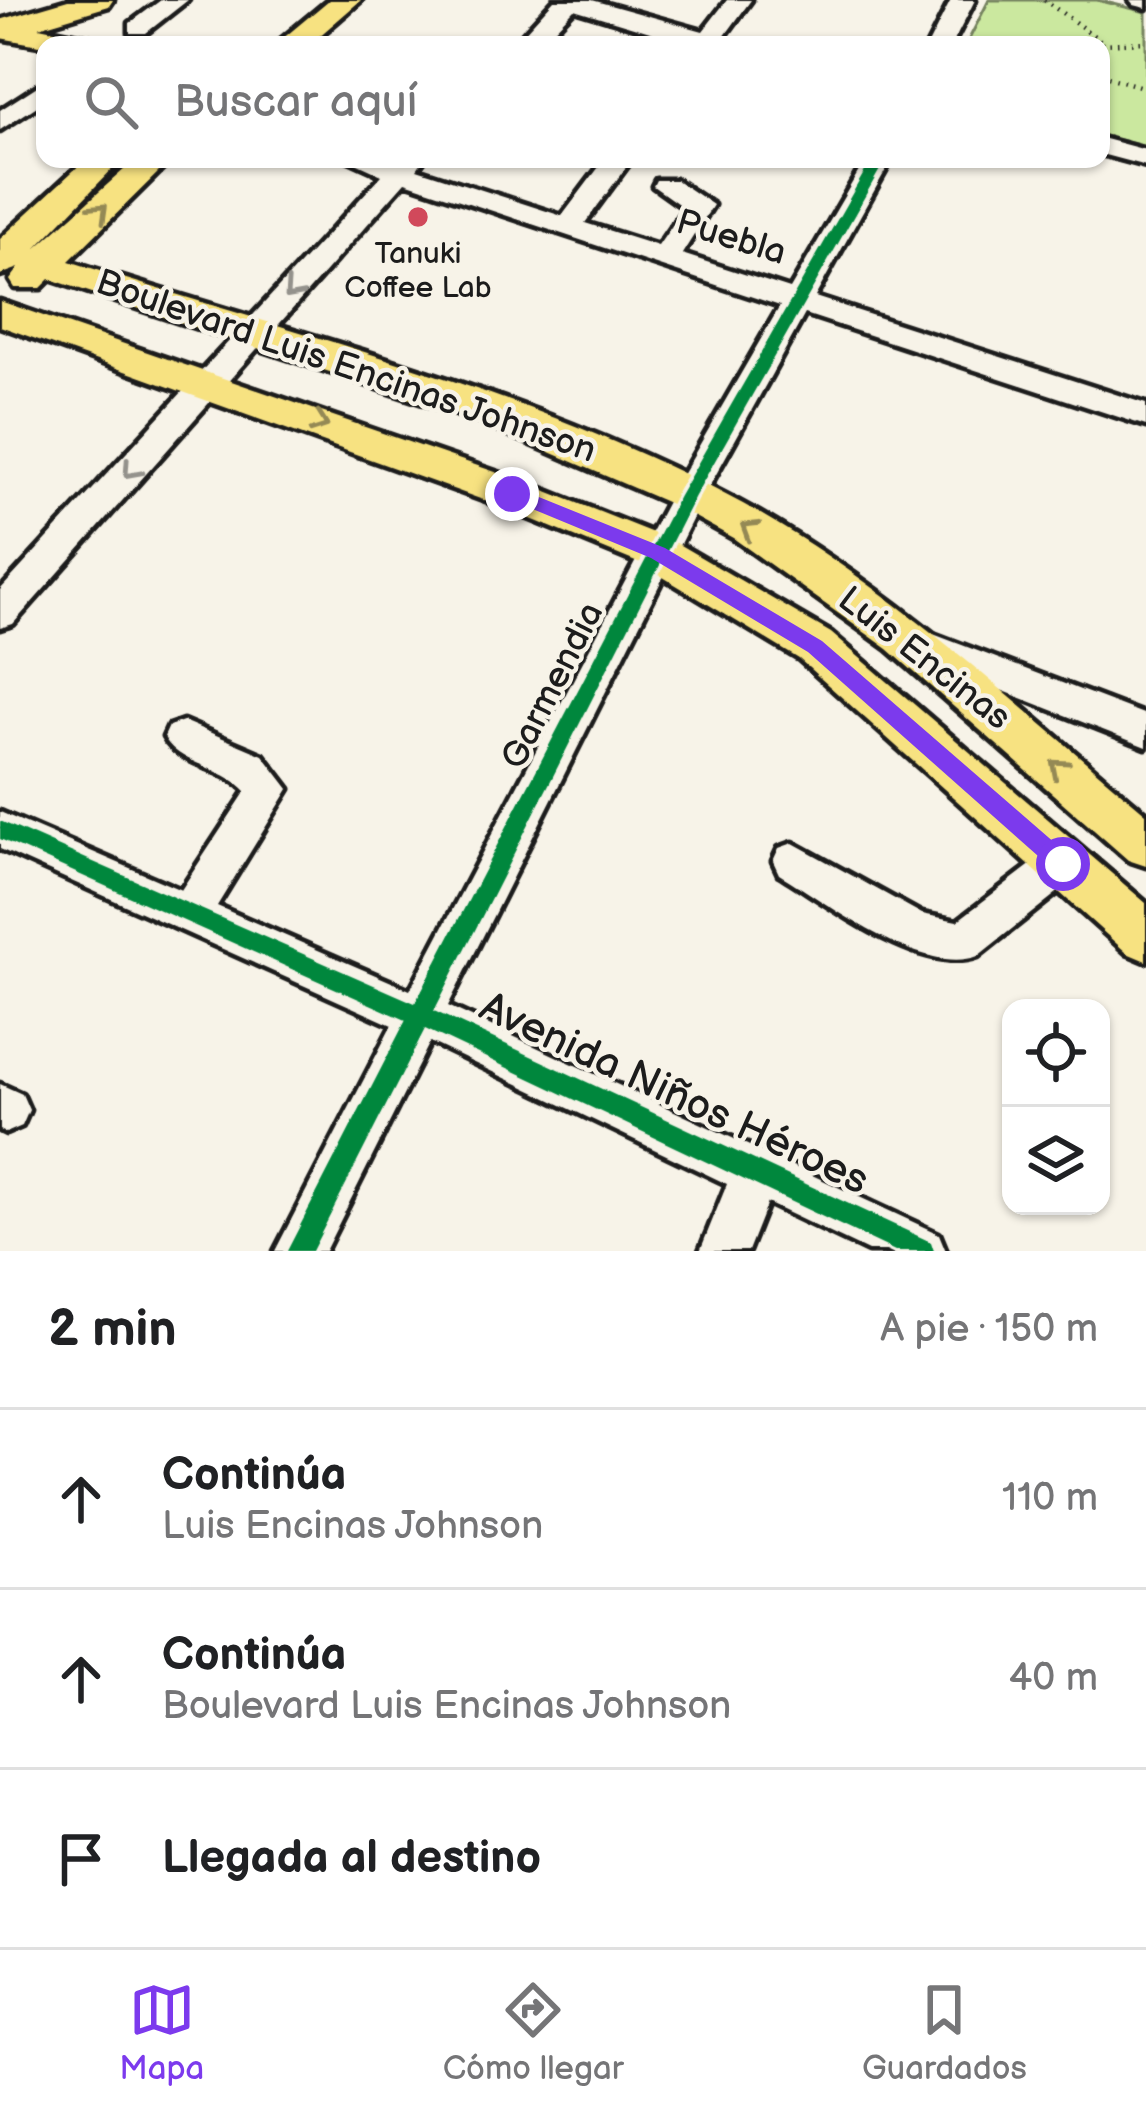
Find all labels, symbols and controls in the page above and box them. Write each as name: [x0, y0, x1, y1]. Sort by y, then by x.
search box: [36, 36, 1110, 168]
icon: search: [78, 69, 144, 135]
text: Buscar aquí: [174, 75, 417, 130]
street label: Puebla: [671, 201, 791, 275]
one-way arrow: [86, 204, 107, 226]
marker: Tanuki Coffee Lab: [405, 204, 431, 230]
place label: Tanuki Coffee Lab: [344, 236, 492, 306]
street label: Boulevard Luis Encinas Johnson: [91, 261, 601, 473]
one-way arrow: [285, 277, 306, 298]
one-way arrow: [308, 409, 329, 433]
one-way arrow: [124, 456, 145, 477]
route end: [485, 467, 539, 521]
one-way arrow: [740, 521, 762, 543]
street label: Luis Encinas: [829, 578, 1019, 740]
street label: Garmendia: [493, 595, 613, 777]
one-way arrow: [1050, 760, 1072, 781]
route start: [1036, 837, 1090, 891]
street label: Avenida Niños Héroes: [472, 982, 876, 1206]
map controls: [1002, 999, 1110, 1215]
button: locate: [1002, 999, 1110, 1107]
button: layers: [1002, 1107, 1110, 1215]
text: 2 min: [48, 1299, 177, 1360]
text: A pie · 150 m: [880, 1306, 1098, 1353]
text: Continúa: [162, 1448, 346, 1503]
icon: ahead: [48, 1466, 114, 1532]
text: 110 m: [1002, 1475, 1098, 1522]
text: Luis Encinas Johnson: [162, 1503, 543, 1550]
text: Continúa: [162, 1628, 346, 1683]
icon: ahead: [48, 1646, 114, 1712]
text: 40 m: [1008, 1655, 1098, 1702]
text: Boulevard Luis Encinas Johnson: [162, 1683, 731, 1730]
icon: arrive: [48, 1826, 114, 1892]
text: Llegada al destino: [162, 1831, 541, 1886]
tab: Mapa: [119, 1977, 204, 2089]
tab: Cómo llegar: [443, 1977, 624, 2089]
tab: Guardados: [862, 1977, 1027, 2089]

